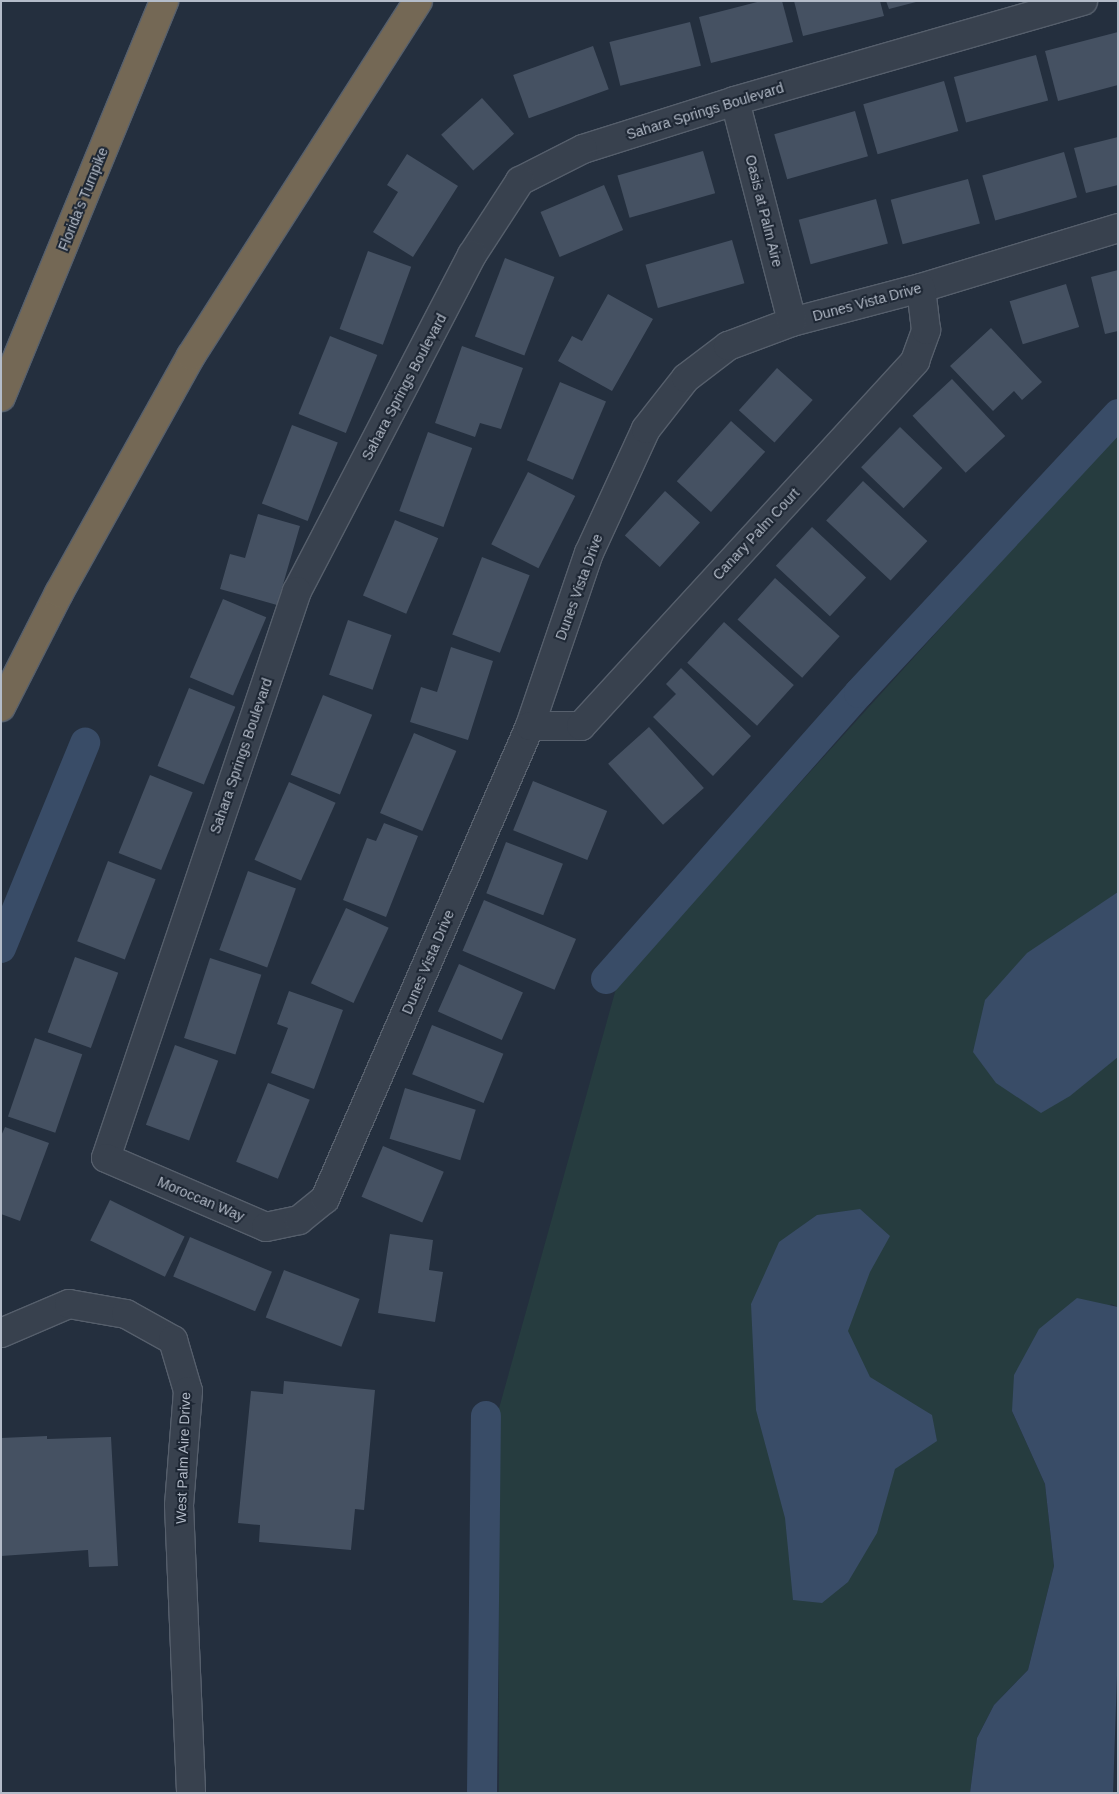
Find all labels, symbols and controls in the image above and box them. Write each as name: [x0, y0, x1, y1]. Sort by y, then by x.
street label: Sahara Springs Boulevard: [624, 79, 786, 143]
street label: Florida's Turnpike: [55, 145, 111, 253]
street label: Oasis at Palm Aire: [742, 153, 786, 269]
street label: Dunes Vista Drive: [811, 279, 923, 325]
street label: Sahara Springs Boulevard: [358, 311, 450, 463]
street label: Canary Palm Court: [709, 485, 803, 583]
street label: Dunes Vista Drive: [552, 532, 606, 642]
street label: Sahara Springs Boulevard: [206, 676, 276, 836]
street label: Dunes Vista Drive: [398, 907, 458, 1017]
street label: Moroccan Way: [155, 1173, 247, 1225]
street label: West Palm Aire Drive: [172, 1391, 194, 1525]

